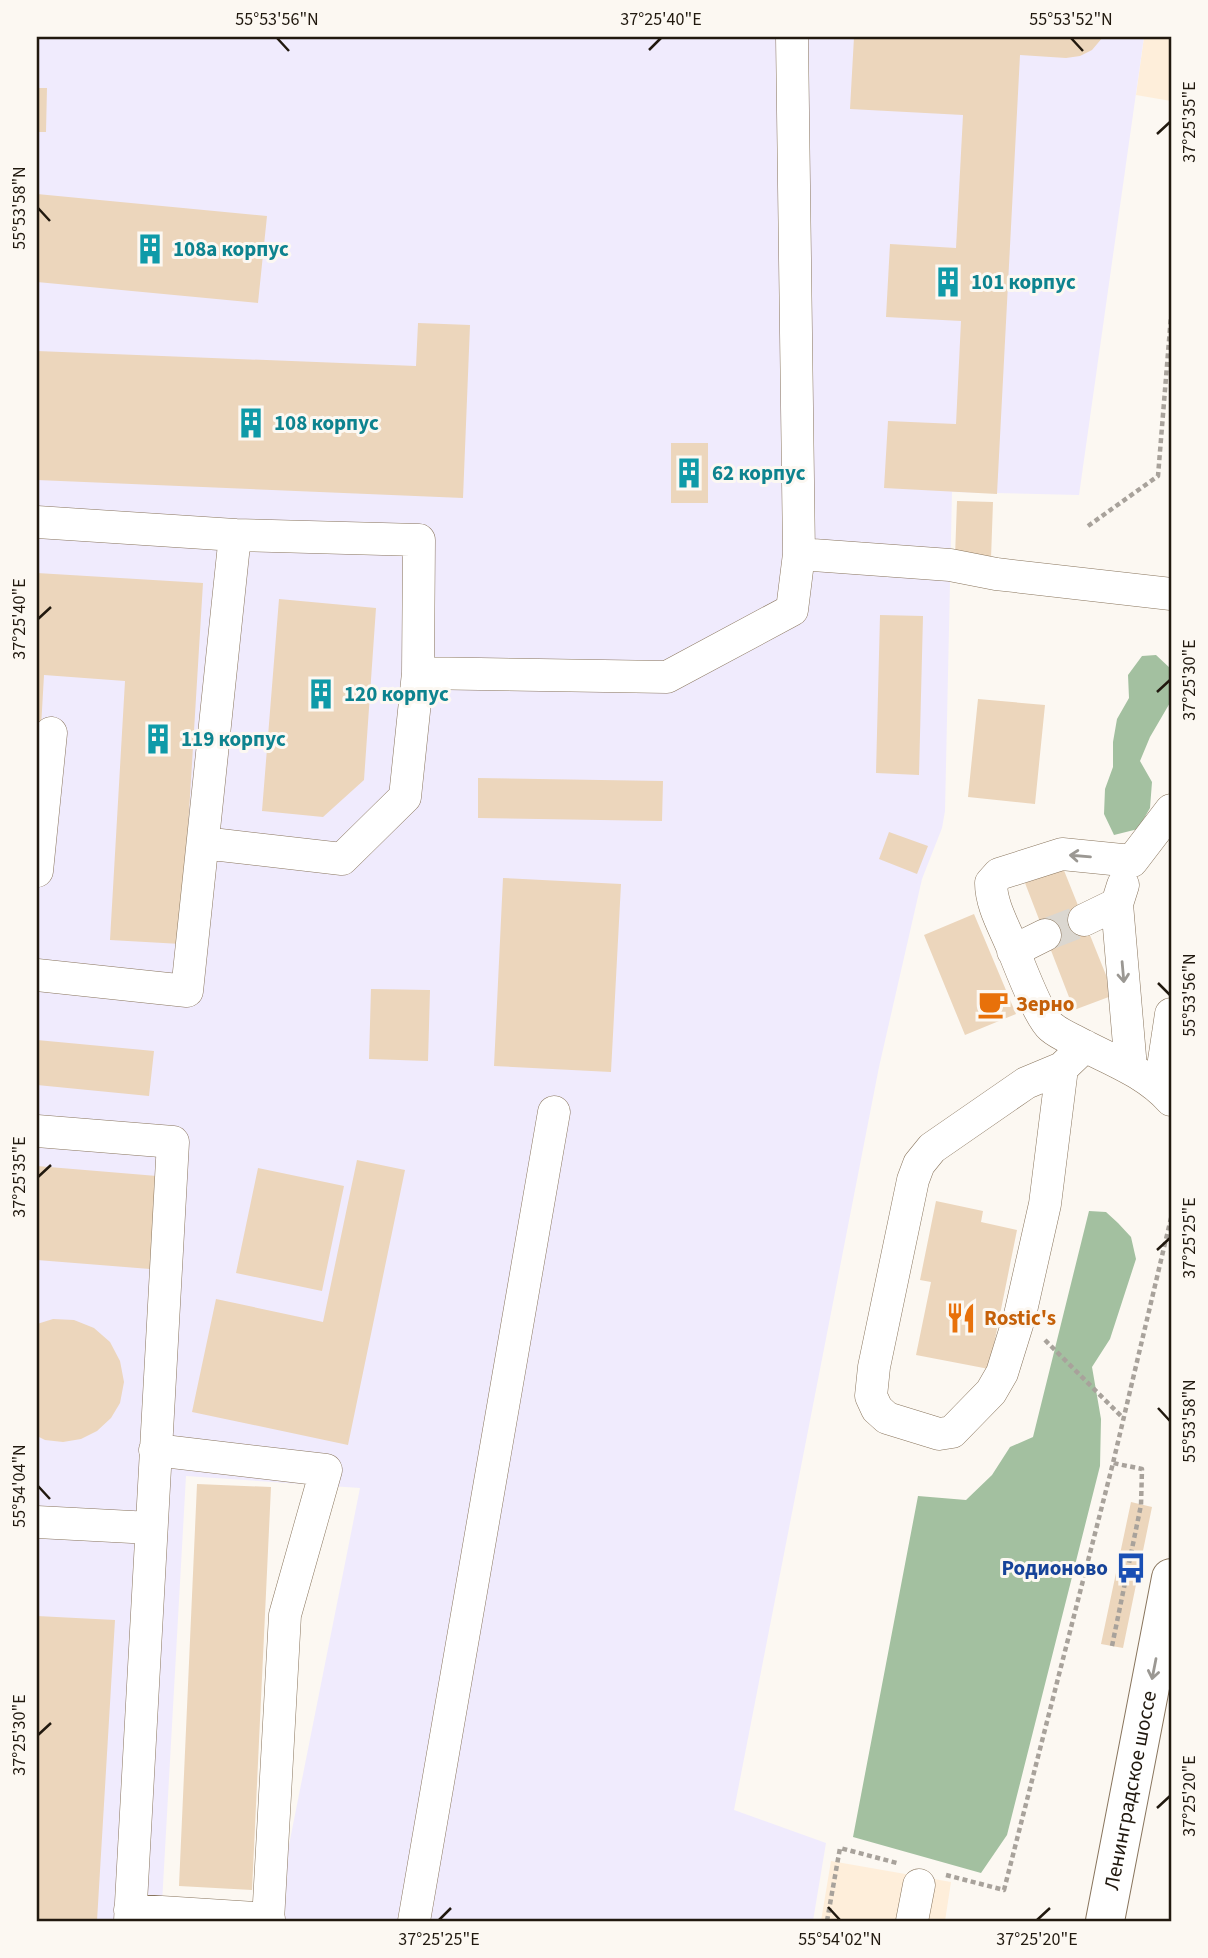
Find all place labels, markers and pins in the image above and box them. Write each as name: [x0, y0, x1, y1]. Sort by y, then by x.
building icon: 108а корпус: [133, 232, 167, 266]
place label: 108а корпус: [173, 234, 289, 264]
building icon: 101 корпус: [931, 265, 965, 299]
place label: 101 корпус: [971, 267, 1076, 297]
building icon: 108 корпус: [234, 406, 268, 440]
place label: 108 корпус: [274, 408, 379, 438]
building icon: 62 корпус: [672, 456, 706, 490]
place label: 62 корпус: [712, 458, 806, 488]
building icon: 120 корпус: [304, 677, 338, 711]
place label: 120 корпус: [344, 679, 449, 709]
building icon: 119 корпус: [141, 722, 175, 756]
place label: 119 корпус: [181, 724, 286, 754]
cafe icon: Зерно: [976, 987, 1010, 1021]
place label: Зерно: [1016, 989, 1074, 1019]
restaurant icon: Rostic's: [944, 1301, 978, 1335]
place label: Rostic's: [984, 1303, 1056, 1333]
bus stop icon: Родионово: [1114, 1551, 1148, 1585]
place label: Родионово: [1001, 1553, 1108, 1583]

